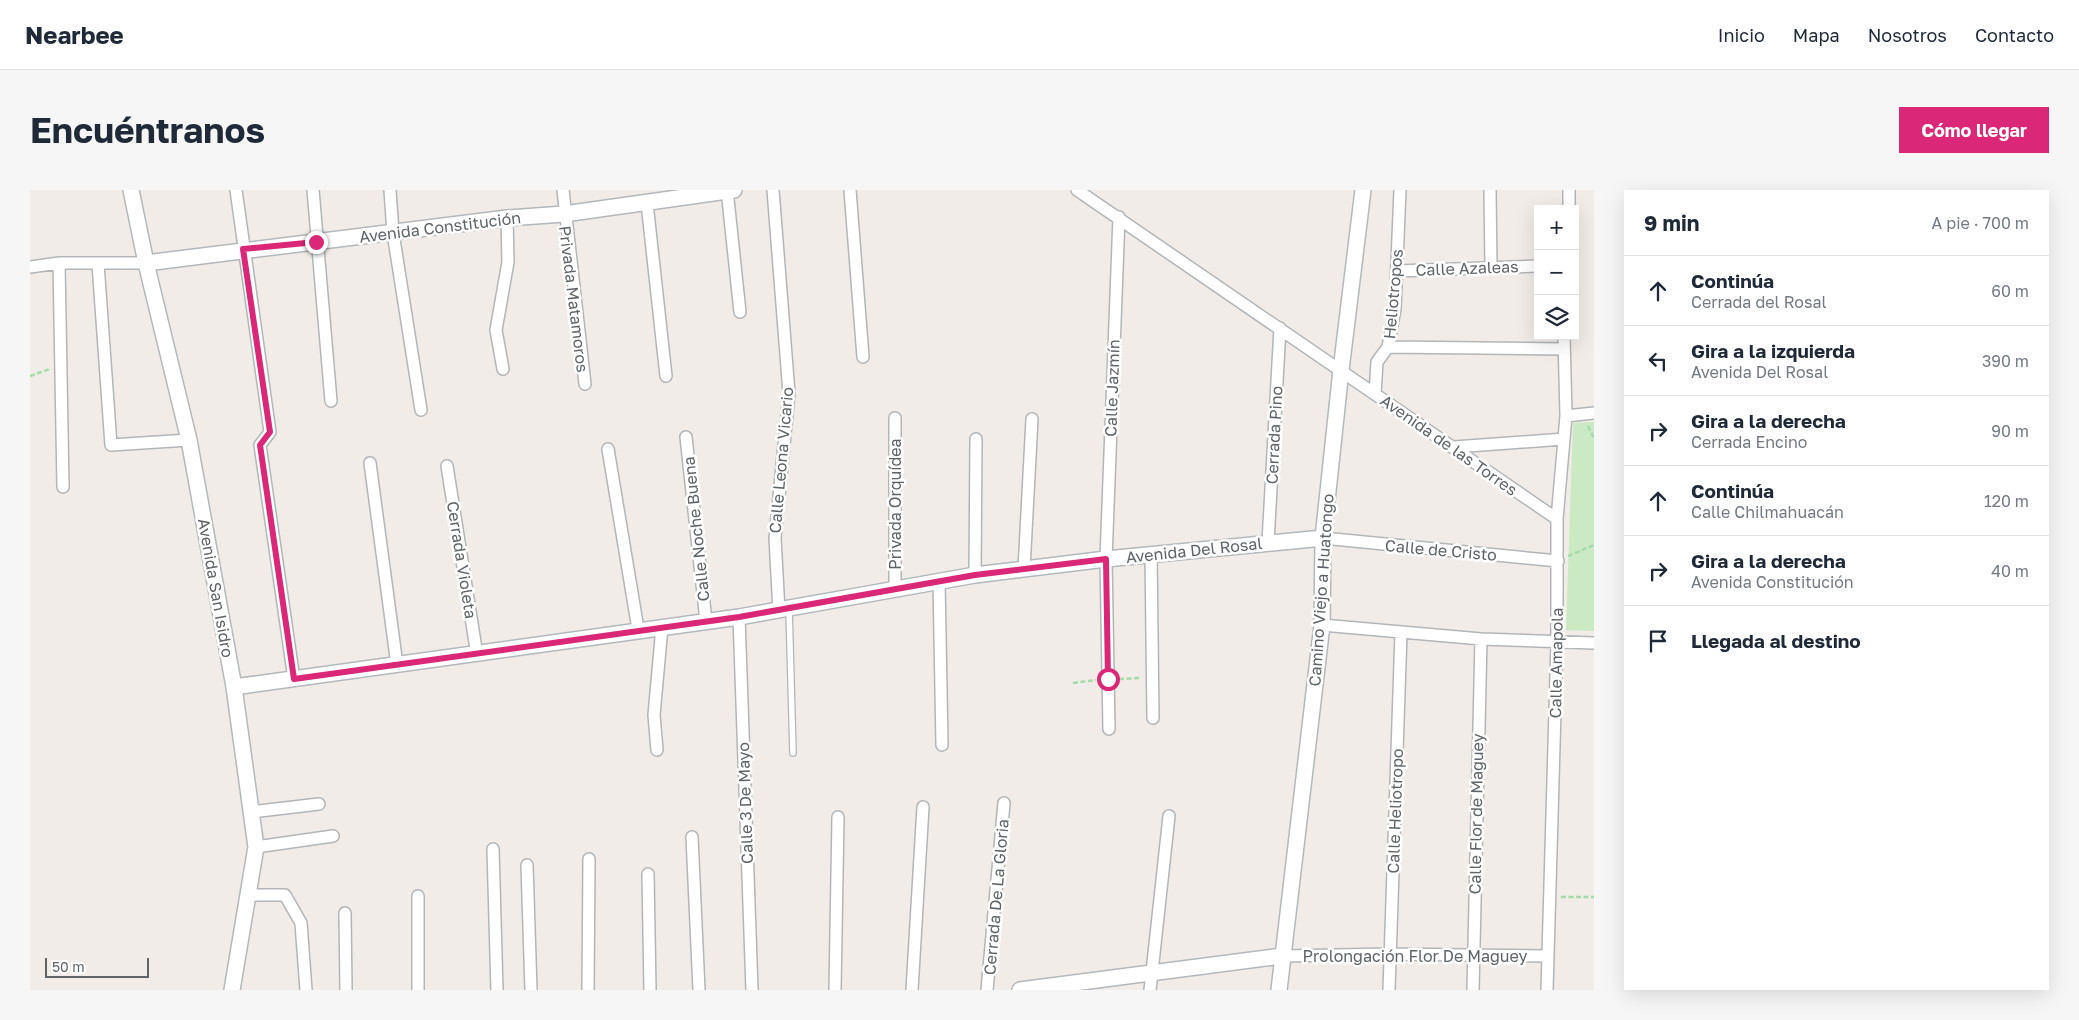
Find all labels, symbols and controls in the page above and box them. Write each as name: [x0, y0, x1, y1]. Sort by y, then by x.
text: Nearbee: [25, 20, 124, 49]
text: Inicio: [1718, 24, 1765, 46]
text: Mapa: [1793, 24, 1840, 46]
text: Nosotros: [1868, 24, 1947, 46]
text: Contacto: [1975, 24, 2054, 46]
button: Cómo llegar: [1899, 107, 2049, 153]
text: Encuéntranos: [30, 109, 265, 151]
map controls: [1534, 205, 1579, 340]
button: +: [1534, 205, 1579, 250]
street label: Avenida Constitución: [358, 207, 522, 247]
text: 9 min: [1644, 210, 1699, 236]
text: A pie · 700 m: [1932, 213, 2029, 233]
street label: Privada Matamoros: [555, 225, 593, 373]
route end: [305, 231, 328, 254]
street label: Heliotropos: [1379, 248, 1407, 340]
button: −: [1534, 250, 1579, 295]
street label: Calle Azaleas: [1415, 256, 1519, 280]
text: Continúa: [1691, 269, 1774, 292]
icon: ahead: [1644, 277, 1672, 305]
text: 60 m: [1991, 281, 2029, 301]
text: Cerrada del Rosal: [1691, 292, 1827, 312]
button: layers: [1534, 295, 1579, 340]
street label: Calle Jazmín: [1100, 339, 1124, 437]
text: Gira a la izquierda: [1691, 339, 1855, 362]
icon: left: [1644, 347, 1672, 375]
text: 390 m: [1982, 351, 2029, 371]
text: Avenida Del Rosal: [1691, 362, 1828, 382]
street label: Cerrada Pino: [1261, 385, 1287, 485]
street label: Calle Leona Vicario: [765, 386, 797, 534]
street label: Avenida de las Torres: [1377, 390, 1521, 500]
text: Gira a la derecha: [1691, 409, 1846, 432]
icon: right: [1644, 417, 1672, 445]
text: 90 m: [1991, 421, 2029, 441]
text: Cerrada Encino: [1691, 432, 1807, 452]
street label: Privada Orquídea: [885, 438, 905, 570]
street label: Calle Noche Buena: [678, 456, 714, 602]
text: Continúa: [1691, 479, 1774, 502]
icon: ahead: [1644, 487, 1672, 515]
text: 120 m: [1984, 491, 2029, 511]
street label: Camino Viejo a Huatongo: [1304, 493, 1338, 687]
street label: Cerrada Violeta: [443, 500, 481, 620]
text: Calle Chilmahuacán: [1691, 502, 1844, 522]
street label: Avenida San Isidro: [194, 517, 238, 659]
street label: Avenida Del Rosal: [1125, 533, 1263, 567]
street label: Calle de Cristo: [1384, 535, 1498, 565]
text: Gira a la derecha: [1691, 549, 1846, 572]
icon: right: [1644, 557, 1672, 585]
text: 40 m: [1991, 561, 2029, 581]
text: Avenida Constitución: [1691, 572, 1854, 592]
street label: Calle Amapola: [1545, 607, 1567, 719]
icon: arrive: [1644, 627, 1672, 655]
text: Llegada al destino: [1691, 629, 1861, 652]
route start: [1097, 668, 1120, 691]
street label: Calle Flor de Maguey: [1465, 733, 1487, 895]
street label: Calle 3 De Mayo: [733, 742, 757, 864]
street label: Calle Heliotropo: [1383, 748, 1407, 874]
street label: Cerrada De La Gloria: [979, 818, 1013, 976]
street label: Prolongación Flor De Maguey: [1303, 946, 1527, 966]
scale bar: [45, 955, 149, 978]
text: 50 m: [52, 958, 85, 975]

